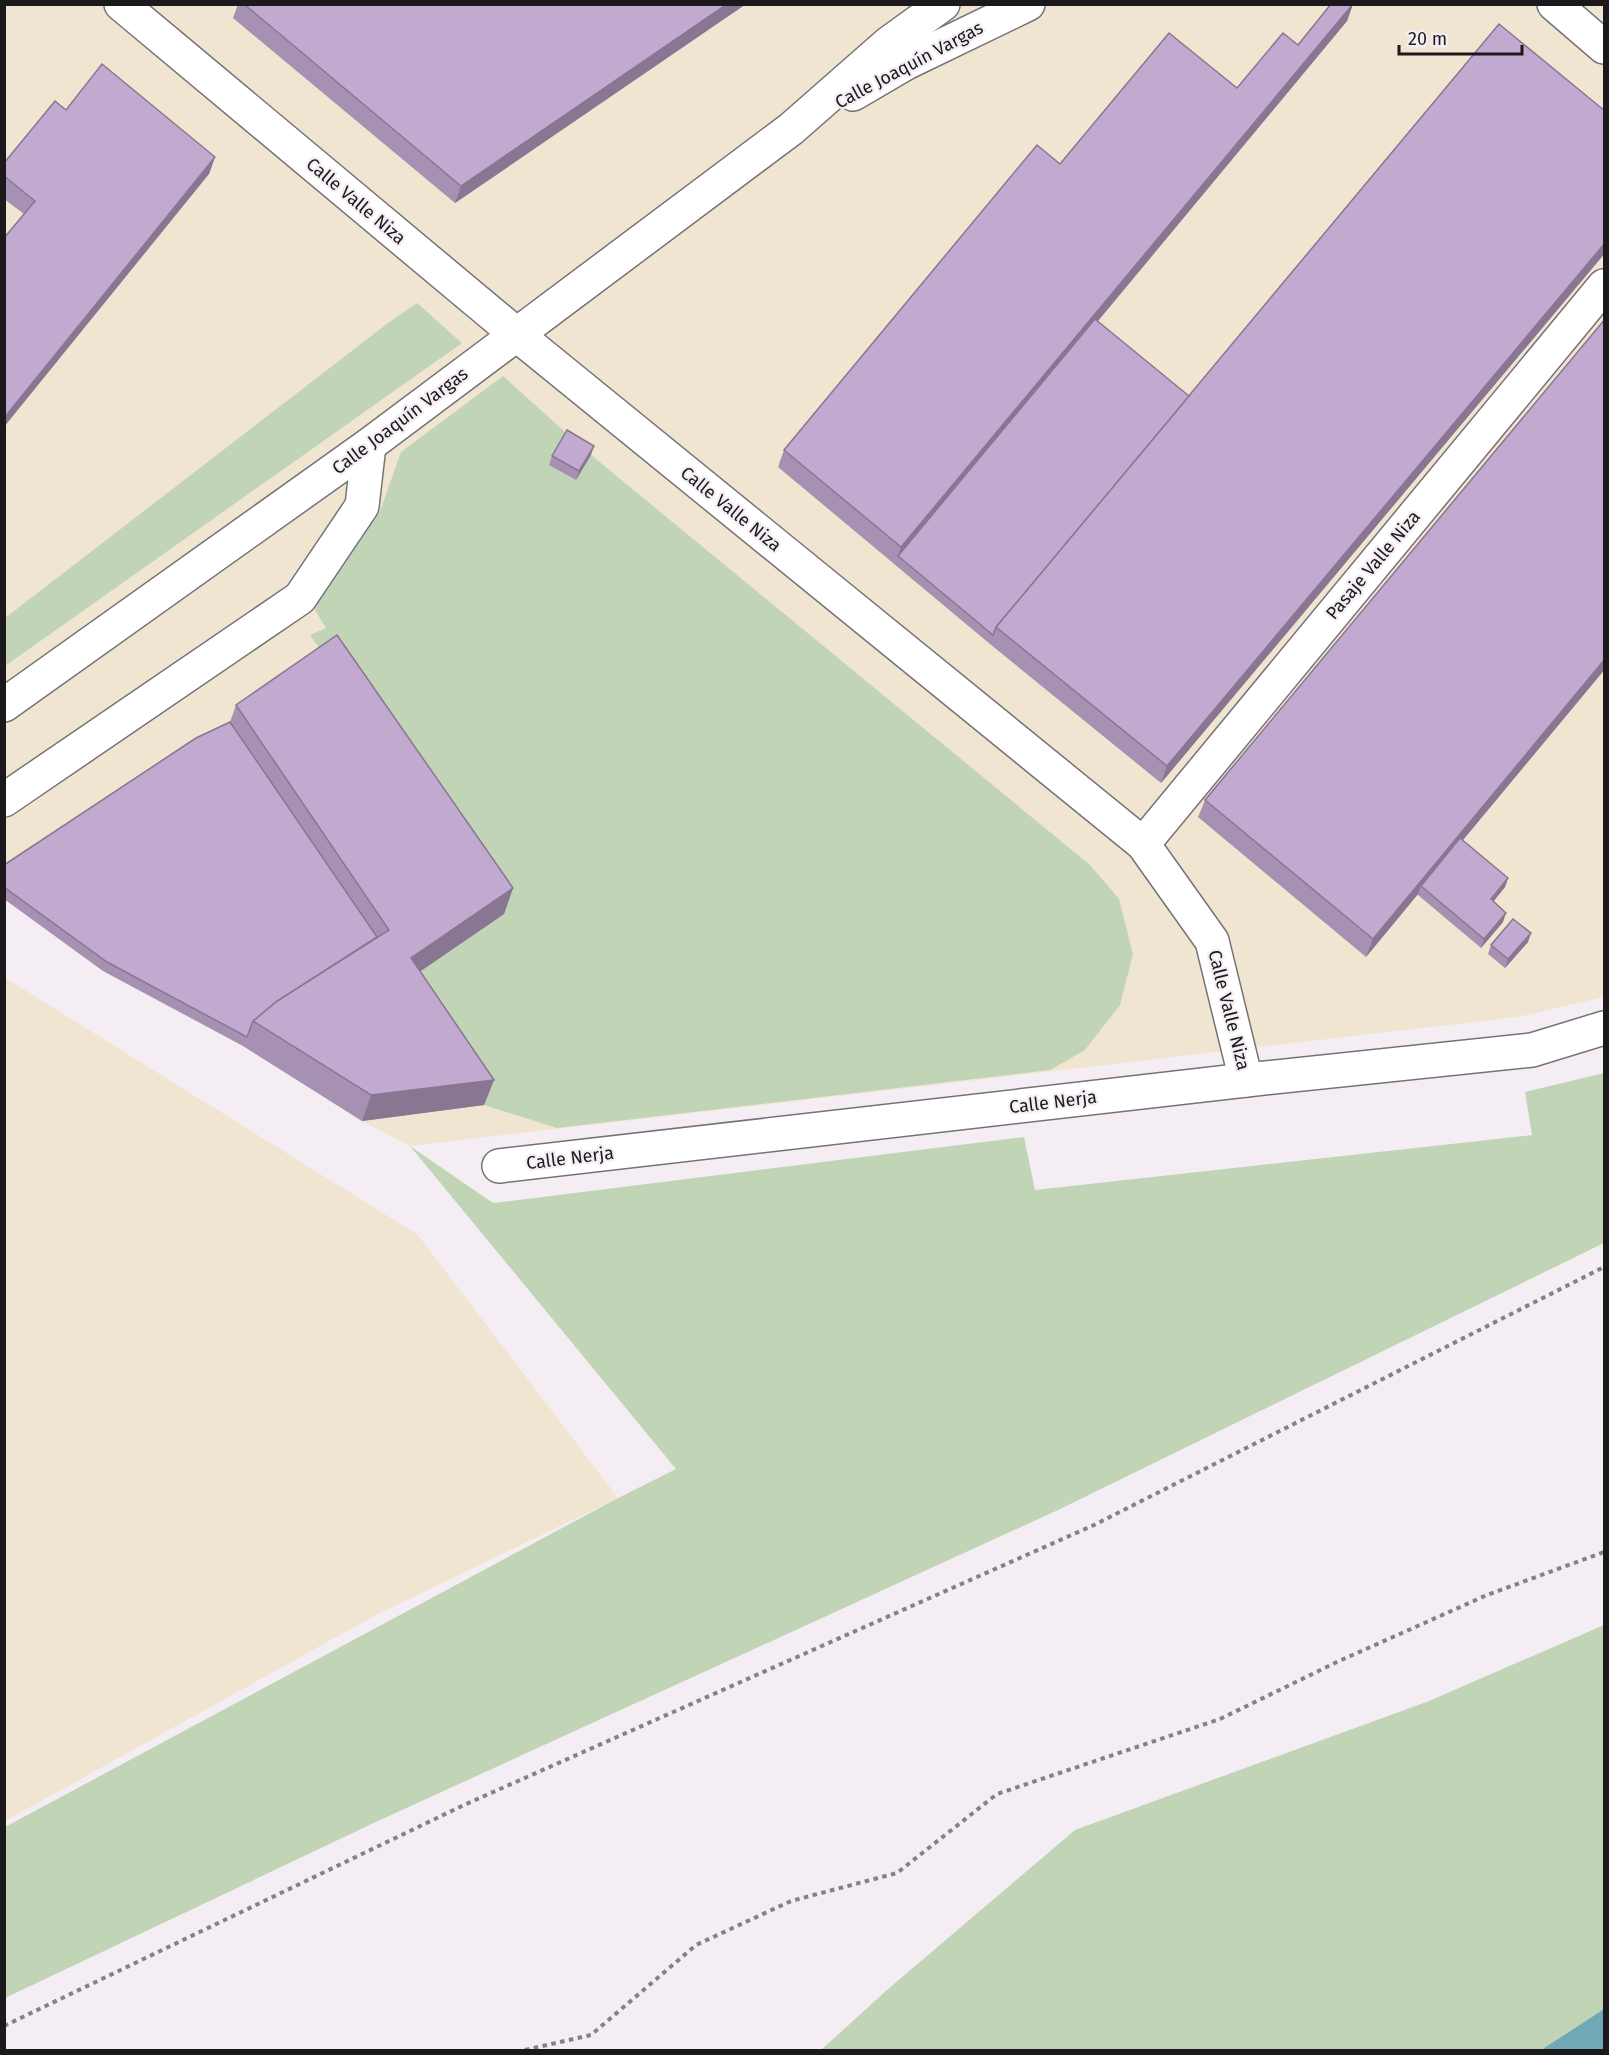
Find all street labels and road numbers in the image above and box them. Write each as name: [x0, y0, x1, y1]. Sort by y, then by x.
street label: Calle Joaquín Vargas: [831, 17, 987, 113]
street label: Calle Valle Niza: [302, 153, 410, 249]
street label: Calle Joaquín Vargas: [328, 363, 472, 479]
street label: Calle Valle Niza: [676, 462, 786, 556]
street label: Pasaje Valle Niza: [1321, 506, 1425, 624]
street label: Calle Valle Niza: [1203, 948, 1255, 1072]
street label: Calle Nerja: [1008, 1086, 1098, 1118]
street label: Calle Nerja: [525, 1142, 615, 1174]

